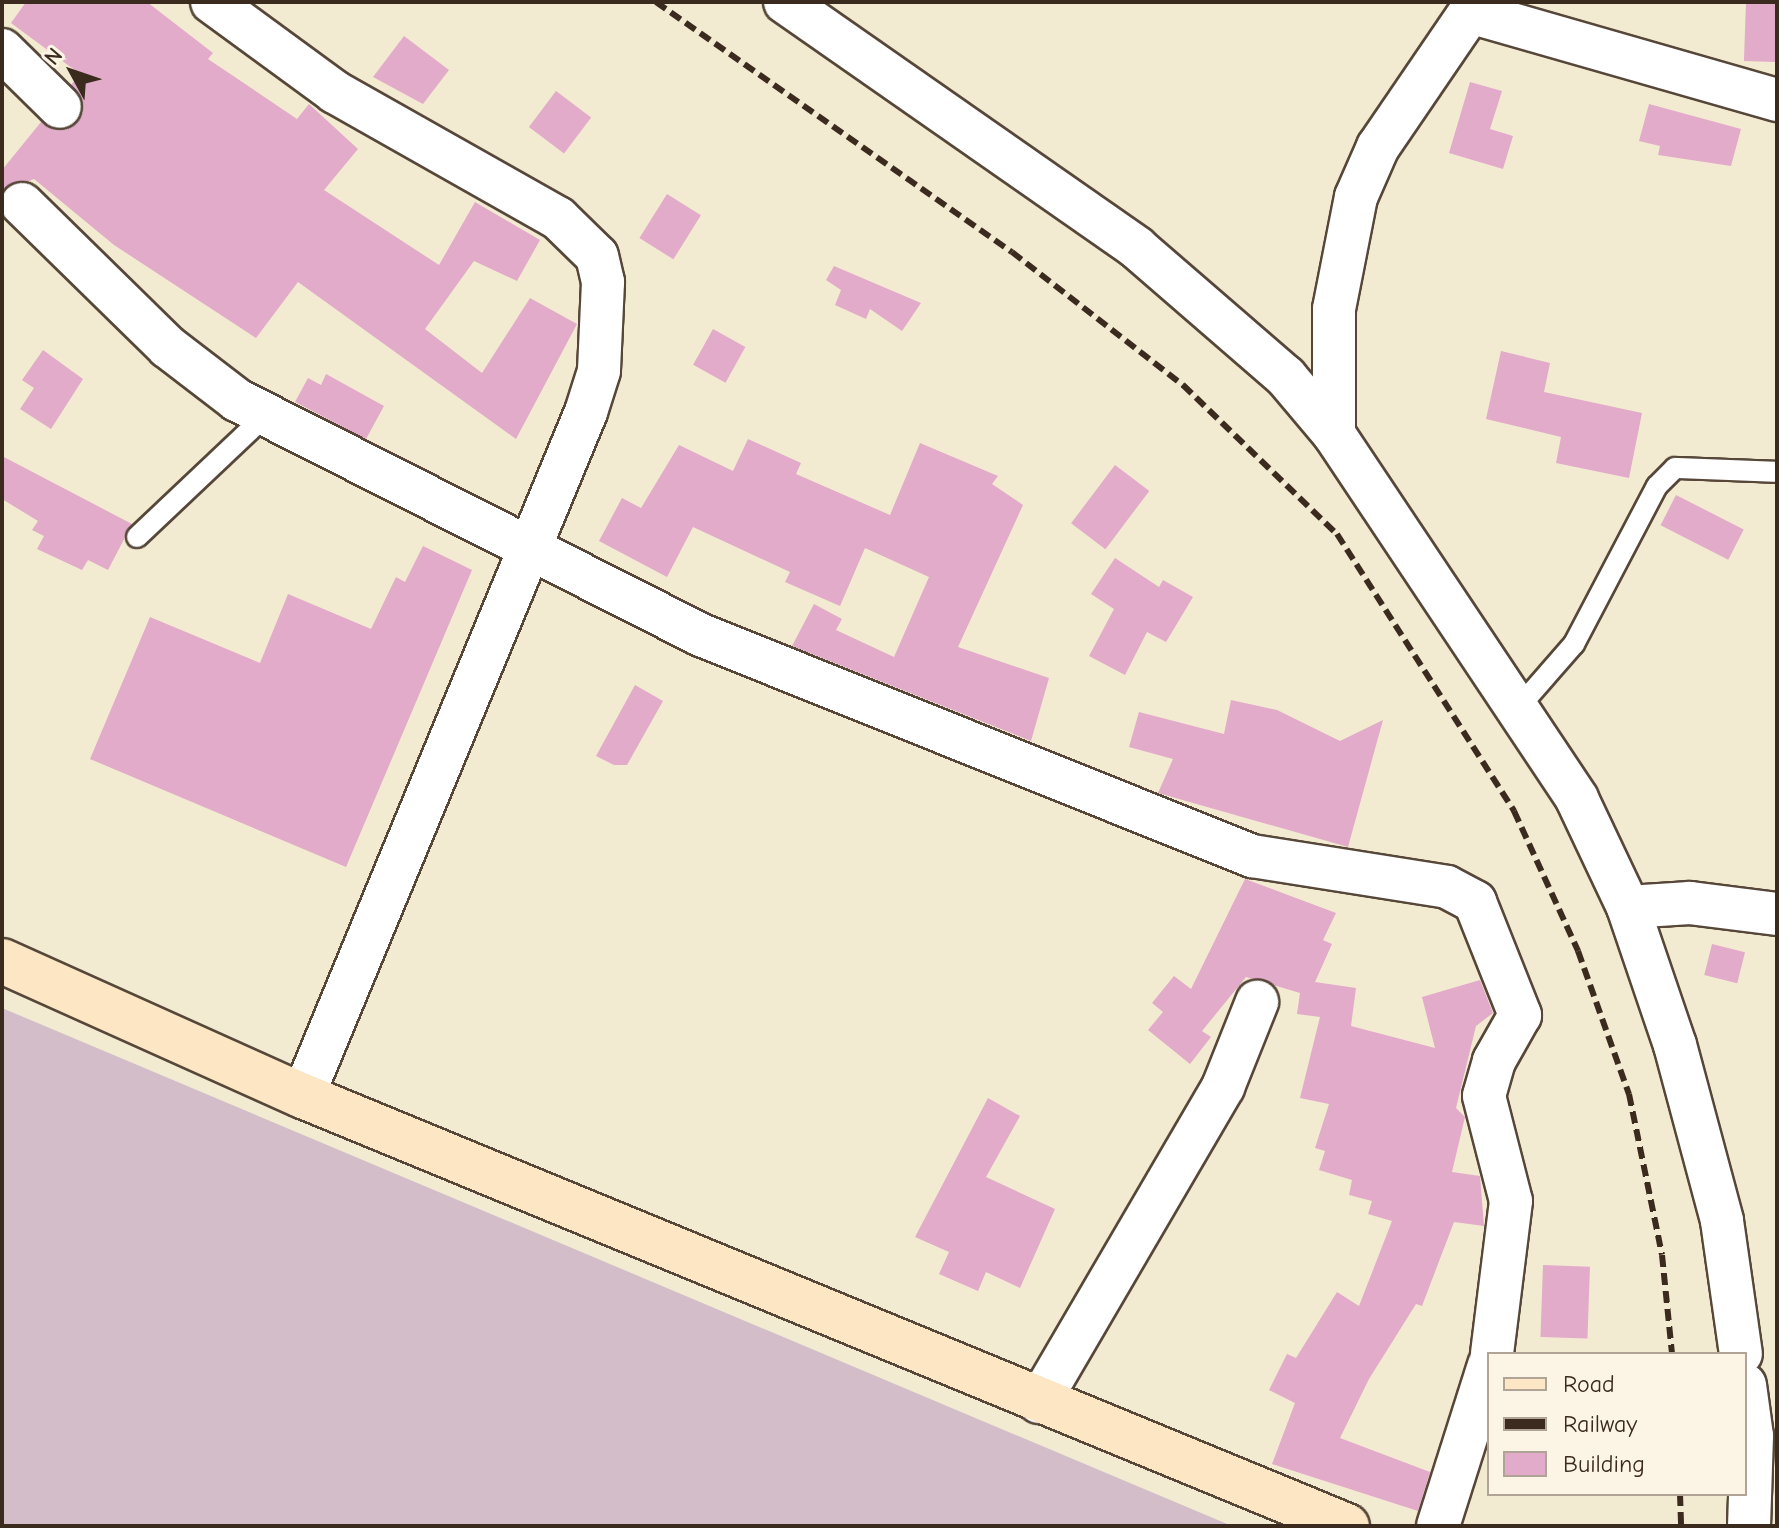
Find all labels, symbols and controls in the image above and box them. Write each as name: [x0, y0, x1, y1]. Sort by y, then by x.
north arrow: [32, 32, 112, 112]
text: N: [39, 43, 68, 70]
legend: [1487, 1352, 1747, 1496]
text: Road: [1563, 1370, 1615, 1398]
text: Railway: [1563, 1410, 1637, 1438]
text: Building: [1563, 1450, 1645, 1478]

